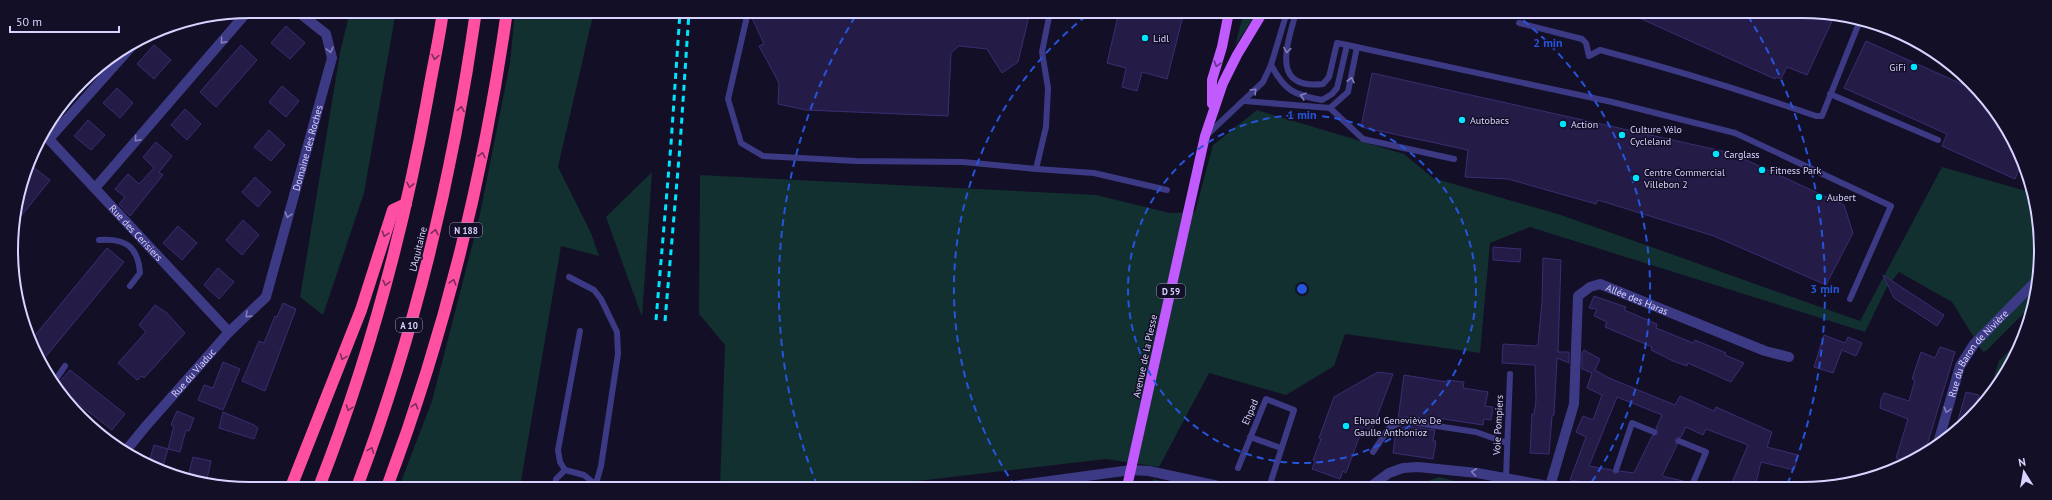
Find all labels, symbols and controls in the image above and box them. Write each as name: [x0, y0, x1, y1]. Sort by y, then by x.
scale bar: [10, 8, 119, 34]
text: 50 m: [16, 14, 42, 29]
place label: Lidl: [1153, 32, 1169, 45]
marker: Lidl: [1140, 33, 1150, 43]
text: 2 min: [1533, 35, 1563, 50]
one-way arrow: [220, 36, 227, 43]
one-way arrow: [325, 46, 334, 53]
one-way arrow: [1283, 47, 1292, 53]
one-way arrow: [431, 54, 440, 60]
one-way arrow: [1213, 60, 1222, 67]
place label: GiFi: [1889, 61, 1906, 74]
marker: GiFi: [1909, 62, 1919, 72]
one-way arrow: [1346, 76, 1354, 83]
one-way arrow: [1249, 88, 1257, 96]
one-way arrow: [1300, 92, 1307, 101]
street label: Domaine des Roches: [289, 103, 325, 192]
one-way arrow: [456, 105, 464, 112]
text: 1 min: [1287, 107, 1317, 122]
place label: Autobacs: [1470, 114, 1509, 127]
marker: Autobacs: [1457, 115, 1467, 125]
place label: Action: [1571, 118, 1598, 131]
marker: Action: [1558, 119, 1568, 129]
place label: Culture Vélo Cycleland: [1630, 123, 1682, 148]
marker: Culture Vélo Cycleland: [1617, 130, 1627, 140]
one-way arrow: [135, 134, 142, 142]
place label: Carglass: [1724, 148, 1760, 161]
marker: Carglass: [1711, 149, 1721, 159]
one-way arrow: [478, 152, 486, 159]
place label: Fitness Park: [1770, 164, 1821, 177]
marker: Fitness Park: [1757, 165, 1767, 175]
place label: Centre Commercial Villebon 2: [1643, 166, 1725, 191]
marker: Centre Commercial Villebon 2: [1631, 173, 1641, 183]
one-way arrow: [407, 182, 415, 188]
place label: Aubert: [1827, 191, 1856, 204]
marker: Aubert: [1814, 192, 1824, 202]
street label: Rue des Cerisiers: [107, 202, 166, 264]
one-way arrow: [285, 212, 293, 219]
road number: N 188: [450, 223, 482, 237]
street label: L'Aquitaine: [406, 225, 430, 273]
one-way arrow: [430, 229, 438, 235]
one-way arrow: [382, 230, 390, 237]
one-way arrow: [382, 279, 391, 286]
one-way arrow: [448, 279, 457, 286]
street label: Allée des Haras: [1604, 281, 1670, 318]
text: 3 min: [1810, 281, 1840, 296]
centre of rings: [1295, 282, 1309, 296]
road number: D 59: [1157, 284, 1185, 298]
street label: Rue du Baron de Nivière: [1945, 307, 2011, 399]
one-way arrow: [245, 310, 253, 317]
street label: Avenue de la Plesse: [1130, 313, 1160, 399]
road number: A 10: [396, 318, 422, 332]
street label: Rue du Viaduc: [168, 345, 218, 400]
one-way arrow: [340, 353, 348, 360]
street label: Voie Pompiers: [1490, 395, 1506, 456]
street label: Ehpad: [1239, 397, 1261, 427]
one-way arrow: [411, 403, 419, 410]
one-way arrow: [345, 404, 354, 411]
one-way arrow: [1943, 407, 1952, 414]
place label: Ehpad Geneviève De Gaulle Anthonioz: [1354, 414, 1441, 439]
marker: Ehpad Geneviève De Gaulle Anthonioz: [1341, 421, 1351, 431]
one-way arrow: [366, 447, 374, 454]
north arrow: [2004, 452, 2044, 492]
text: N: [2017, 455, 2027, 470]
one-way arrow: [1471, 468, 1477, 477]

